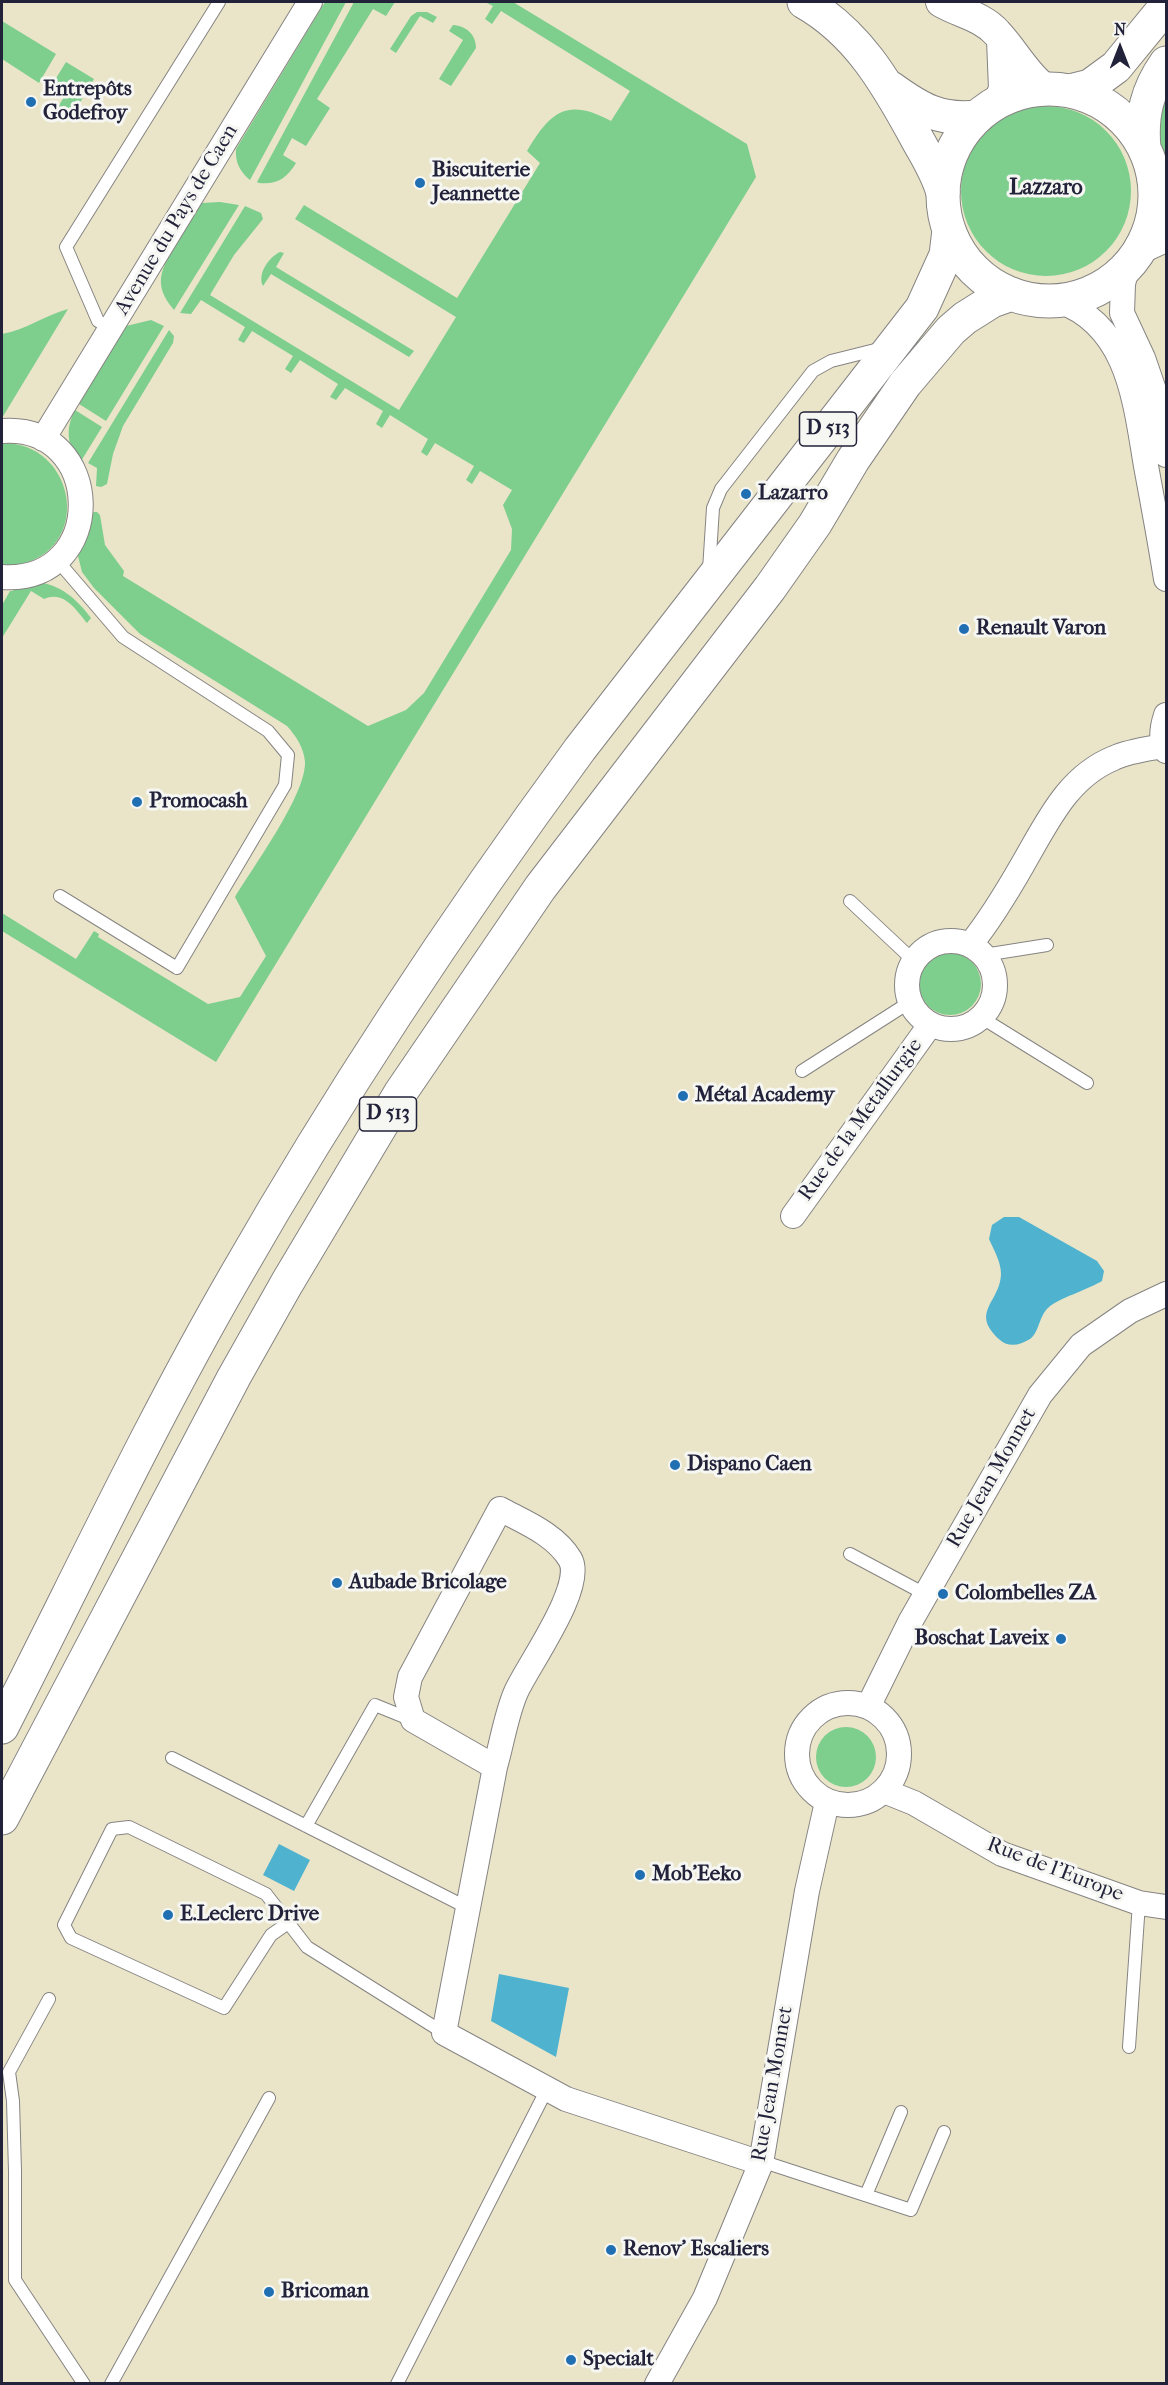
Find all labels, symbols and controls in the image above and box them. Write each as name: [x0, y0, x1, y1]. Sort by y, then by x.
north arrow: [1090, 18, 1150, 78]
text: N: [1114, 20, 1126, 39]
place label: Entrepôts Godefroy: [43, 77, 132, 127]
marker: Entrepôts Godefroy: [24, 95, 38, 109]
street label: Avenue du Pays de Caen: [110, 120, 244, 320]
place label: Biscuiterie Jeannette: [432, 158, 530, 208]
marker: Biscuiterie Jeannette: [413, 176, 427, 190]
district label: Lazzaro: [1009, 176, 1083, 202]
road number: D 513: [800, 412, 856, 446]
place label: Lazarro: [758, 481, 828, 507]
marker: Lazarro: [739, 487, 753, 501]
place label: Renault Varon: [976, 616, 1106, 642]
marker: Renault Varon: [957, 622, 971, 636]
place label: Promocash: [149, 789, 247, 815]
marker: Promocash: [130, 795, 144, 809]
street label: Rue de la Metallurgie: [794, 1034, 928, 1206]
place label: Métal Academy: [695, 1083, 834, 1109]
marker: Métal Academy: [676, 1089, 690, 1103]
road number: D 513: [360, 1097, 416, 1131]
street label: Rue Jean Monnet: [942, 1404, 1042, 1552]
place label: Dispano Caen: [687, 1452, 812, 1478]
marker: Dispano Caen: [668, 1458, 682, 1472]
place label: Aubade Bricolage: [349, 1570, 507, 1596]
marker: Aubade Bricolage: [330, 1576, 344, 1590]
place label: Colombelles ZA: [955, 1581, 1096, 1607]
marker: Colombelles ZA: [936, 1587, 950, 1601]
place label: Boschat Laveix: [915, 1626, 1049, 1652]
marker: Boschat Laveix: [1054, 1632, 1068, 1646]
street label: Rue de l'Europe: [983, 1832, 1127, 1908]
place label: Mob’Eeko: [652, 1862, 741, 1888]
marker: Mob’Eeko: [633, 1868, 647, 1882]
place label: E.Leclerc Drive: [180, 1902, 319, 1928]
marker: E.Leclerc Drive: [161, 1908, 175, 1922]
street label: Rue Jean Monnet: [747, 2004, 799, 2164]
place label: Renov' Escaliers: [623, 2237, 769, 2263]
marker: Renov' Escaliers: [604, 2243, 618, 2257]
place label: Bricoman: [281, 2279, 369, 2305]
marker: Bricoman: [262, 2285, 276, 2299]
place label: Specialt: [583, 2347, 654, 2373]
marker: Specialt: [564, 2353, 578, 2367]

